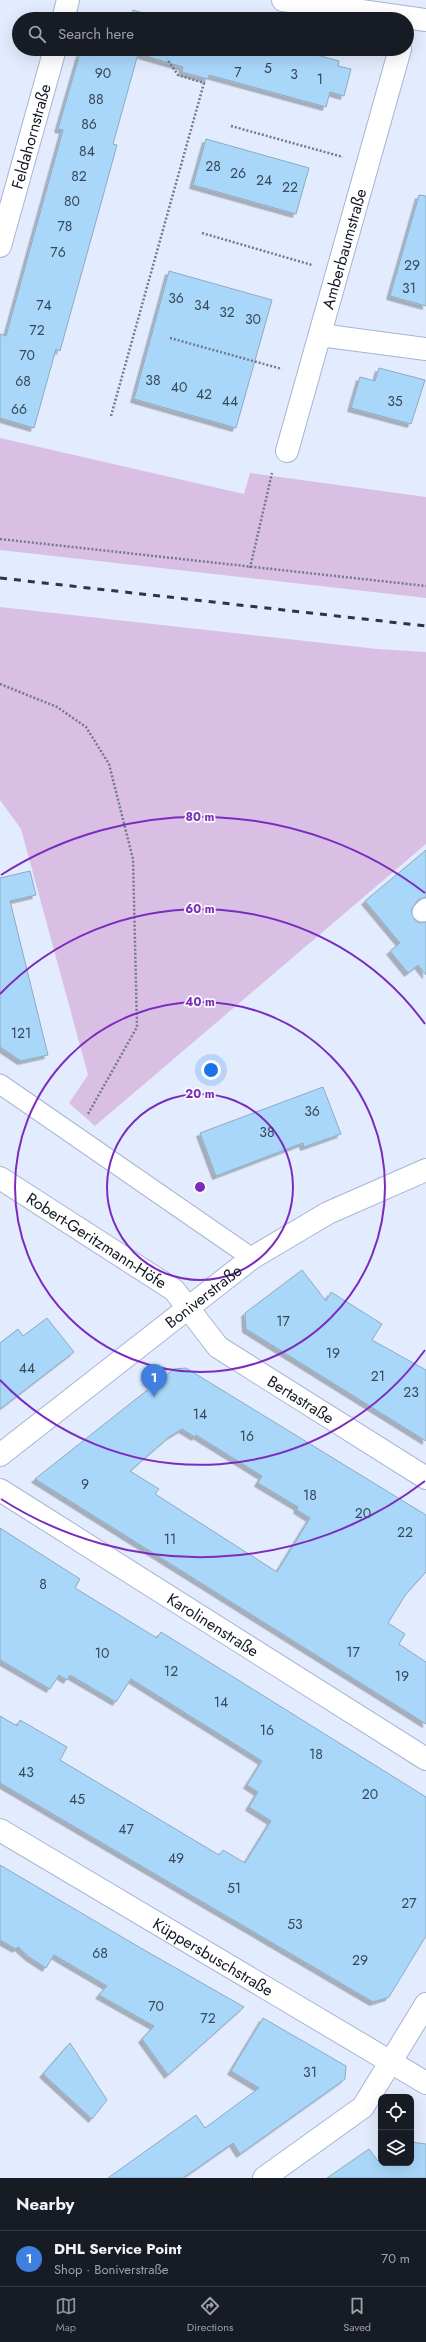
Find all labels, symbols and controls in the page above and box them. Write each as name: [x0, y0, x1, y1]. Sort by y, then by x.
search box: [12, 12, 414, 56]
icon: search: [26, 23, 48, 45]
text: Search here: [58, 23, 134, 45]
house number: 5: [264, 58, 272, 78]
house number: 7: [234, 62, 242, 82]
house number: 90: [95, 63, 111, 83]
house number: 3: [290, 64, 298, 84]
house number: 1: [317, 69, 323, 89]
street label: Feldahornstraße: [6, 81, 57, 192]
house number: 88: [88, 89, 104, 109]
house number: 86: [81, 114, 97, 134]
house number: 84: [79, 141, 95, 161]
house number: 28: [205, 156, 221, 176]
house number: 26: [230, 163, 246, 183]
house number: 82: [71, 166, 87, 186]
house number: 24: [256, 170, 272, 190]
house number: 22: [282, 177, 298, 197]
street label: Amberbaumstraße: [316, 186, 372, 312]
house number: 80: [64, 191, 80, 211]
house number: 78: [58, 216, 73, 236]
house number: 76: [50, 242, 66, 262]
house number: 29: [404, 255, 420, 275]
house number: 31: [402, 278, 416, 298]
house number: 36: [168, 288, 184, 308]
house number: 74: [36, 295, 52, 315]
house number: 34: [194, 295, 210, 315]
house number: 32: [219, 302, 235, 322]
house number: 30: [245, 309, 261, 329]
house number: 72: [29, 320, 45, 340]
house number: 70: [19, 345, 35, 365]
house number: 38: [145, 370, 161, 390]
house number: 68: [15, 371, 31, 391]
house number: 40: [171, 377, 187, 397]
house number: 42: [196, 384, 212, 404]
house number: 44: [222, 391, 238, 411]
house number: 35: [387, 391, 403, 411]
house number: 66: [11, 399, 27, 419]
text: 80 m: [186, 808, 215, 826]
text: 60 m: [185, 900, 215, 918]
text: 40 m: [185, 993, 215, 1011]
house number: 121: [11, 1023, 31, 1043]
your location: [201, 1060, 221, 1080]
text: 20 m: [185, 1085, 215, 1103]
house number: 36: [304, 1101, 320, 1121]
house number: 38: [259, 1122, 275, 1142]
centre of rings: [193, 1180, 207, 1194]
street label: Robert-Geritzmann-Höfe: [22, 1187, 171, 1294]
street label: Boniverstraße: [160, 1259, 247, 1334]
house number: 17: [276, 1311, 290, 1331]
house number: 19: [326, 1343, 340, 1363]
house number: 44: [19, 1358, 35, 1378]
pin: 1: [141, 1364, 167, 1397]
house number: 21: [371, 1366, 385, 1386]
street label: Bertastraße: [263, 1370, 339, 1429]
house number: 23: [403, 1382, 419, 1402]
house number: 14: [193, 1404, 207, 1424]
house number: 16: [240, 1426, 254, 1446]
house number: 9: [81, 1474, 89, 1494]
house number: 18: [303, 1485, 317, 1505]
house number: 20: [355, 1503, 371, 1523]
house number: 22: [397, 1522, 413, 1542]
house number: 11: [164, 1529, 176, 1549]
house number: 8: [39, 1574, 47, 1594]
street label: Karolinenstraße: [163, 1587, 263, 1663]
house number: 17: [346, 1642, 360, 1662]
house number: 10: [95, 1643, 109, 1663]
house number: 12: [164, 1661, 178, 1681]
house number: 19: [395, 1666, 409, 1686]
house number: 14: [214, 1692, 228, 1712]
house number: 16: [260, 1720, 274, 1740]
house number: 18: [309, 1744, 323, 1764]
house number: 43: [18, 1762, 34, 1782]
house number: 20: [362, 1784, 378, 1804]
house number: 45: [69, 1789, 85, 1809]
house number: 47: [118, 1819, 134, 1839]
house number: 49: [168, 1848, 184, 1868]
house number: 51: [227, 1878, 241, 1898]
house number: 27: [401, 1893, 417, 1913]
street label: Küppersbuschstraße: [148, 1912, 278, 2002]
house number: 53: [287, 1914, 303, 1934]
house number: 68: [92, 1943, 108, 1963]
house number: 29: [352, 1950, 368, 1970]
house number: 70: [148, 1996, 164, 2016]
house number: 72: [200, 2008, 216, 2028]
house number: 31: [303, 2062, 317, 2082]
map controls: [378, 2094, 414, 2166]
button: locate: [378, 2094, 414, 2130]
button: layers: [378, 2130, 414, 2166]
text: Nearby: [16, 2192, 74, 2216]
text: DHL Service Point: [54, 2238, 182, 2260]
text: 1: [26, 2249, 32, 2268]
text: 70 m: [381, 2249, 410, 2268]
text: Shop · Boniverstraße: [54, 2260, 169, 2279]
tab: Map: [55, 2295, 77, 2335]
tab: Directions: [187, 2295, 233, 2335]
tab: Saved: [343, 2295, 371, 2335]

